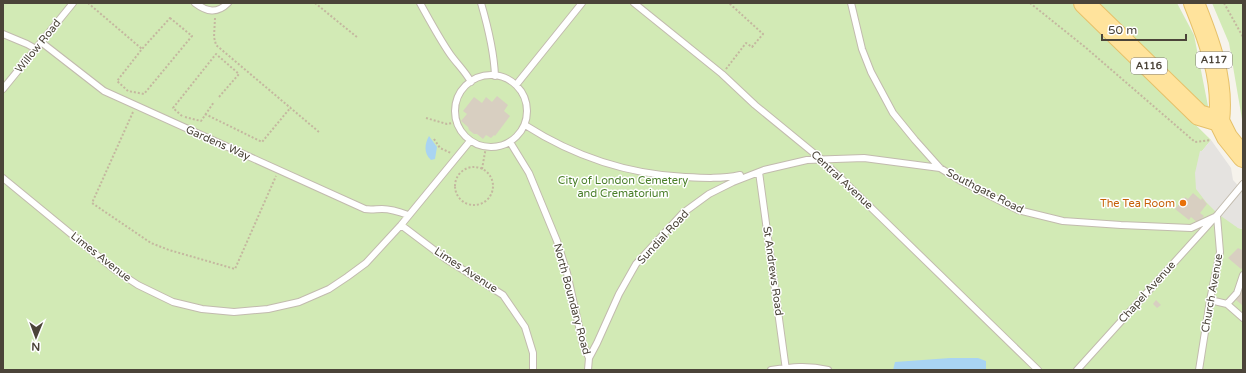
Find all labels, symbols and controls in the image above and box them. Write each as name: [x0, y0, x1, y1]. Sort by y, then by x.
scale bar: [1102, 16, 1186, 42]
street label: Willow Road: [12, 17, 64, 75]
text: 50 m: [1108, 23, 1137, 37]
road number: A117: [1196, 52, 1232, 68]
road number: A116: [1131, 58, 1167, 74]
street label: Gardens Way: [184, 123, 252, 163]
street label: Central Avenue: [808, 148, 876, 212]
street label: Southgate Road: [944, 166, 1026, 216]
park label: City of London Cemetery and Crematorium: [558, 174, 688, 200]
place label: The Tea Room: [1100, 197, 1175, 210]
marker: The Tea Room: [1178, 198, 1188, 208]
street label: Sundial Road: [635, 207, 691, 267]
street label: St Andrews Road: [760, 225, 786, 317]
street label: Limes Avenue: [68, 229, 134, 285]
street label: North Boundary Road: [551, 242, 593, 356]
street label: Limes Avenue: [432, 245, 500, 295]
street label: Church Avenue: [1199, 253, 1225, 333]
street label: Chapel Avenue: [1116, 258, 1178, 326]
north arrow: [16, 317, 56, 357]
text: N: [31, 340, 40, 353]

